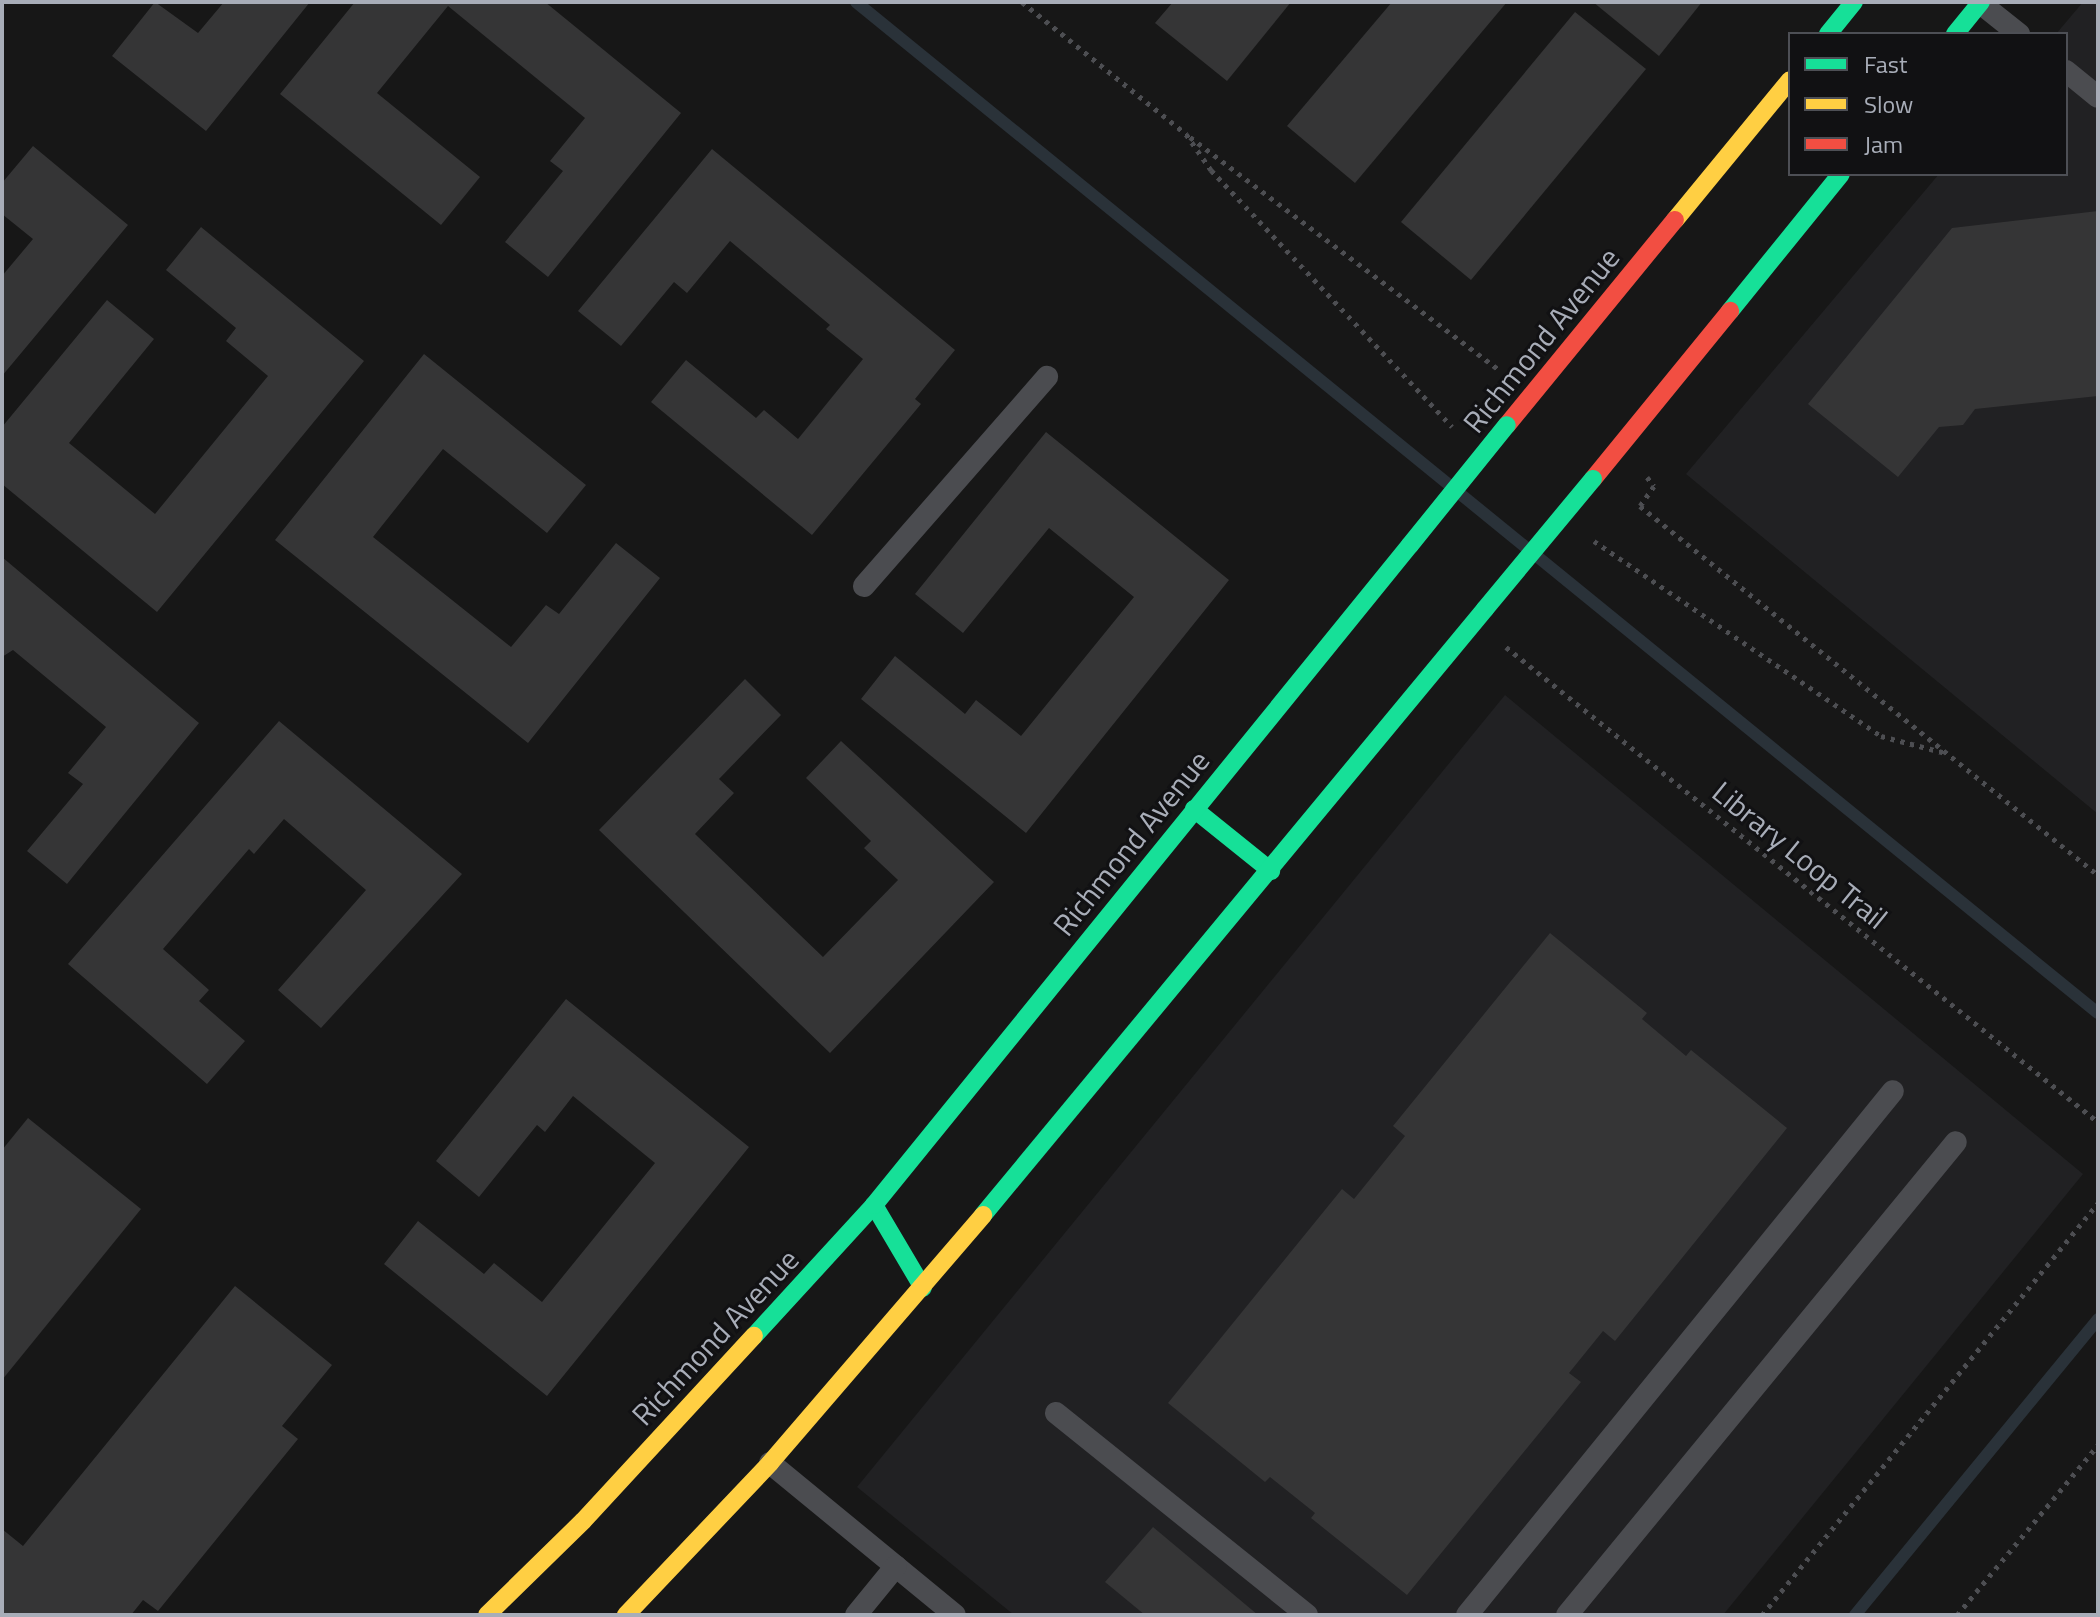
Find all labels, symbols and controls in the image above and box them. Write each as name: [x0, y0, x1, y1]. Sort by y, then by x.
legend: [1788, 32, 2068, 176]
text: Fast: [1864, 46, 1907, 82]
text: Slow: [1864, 86, 1913, 122]
text: Jam: [1864, 126, 1903, 162]
street label: Richmond Avenue: [1455, 240, 1627, 440]
street label: Richmond Avenue: [1045, 743, 1217, 943]
street label: Library Loop Trail: [1706, 774, 1894, 936]
street label: Richmond Avenue: [624, 1242, 806, 1432]

